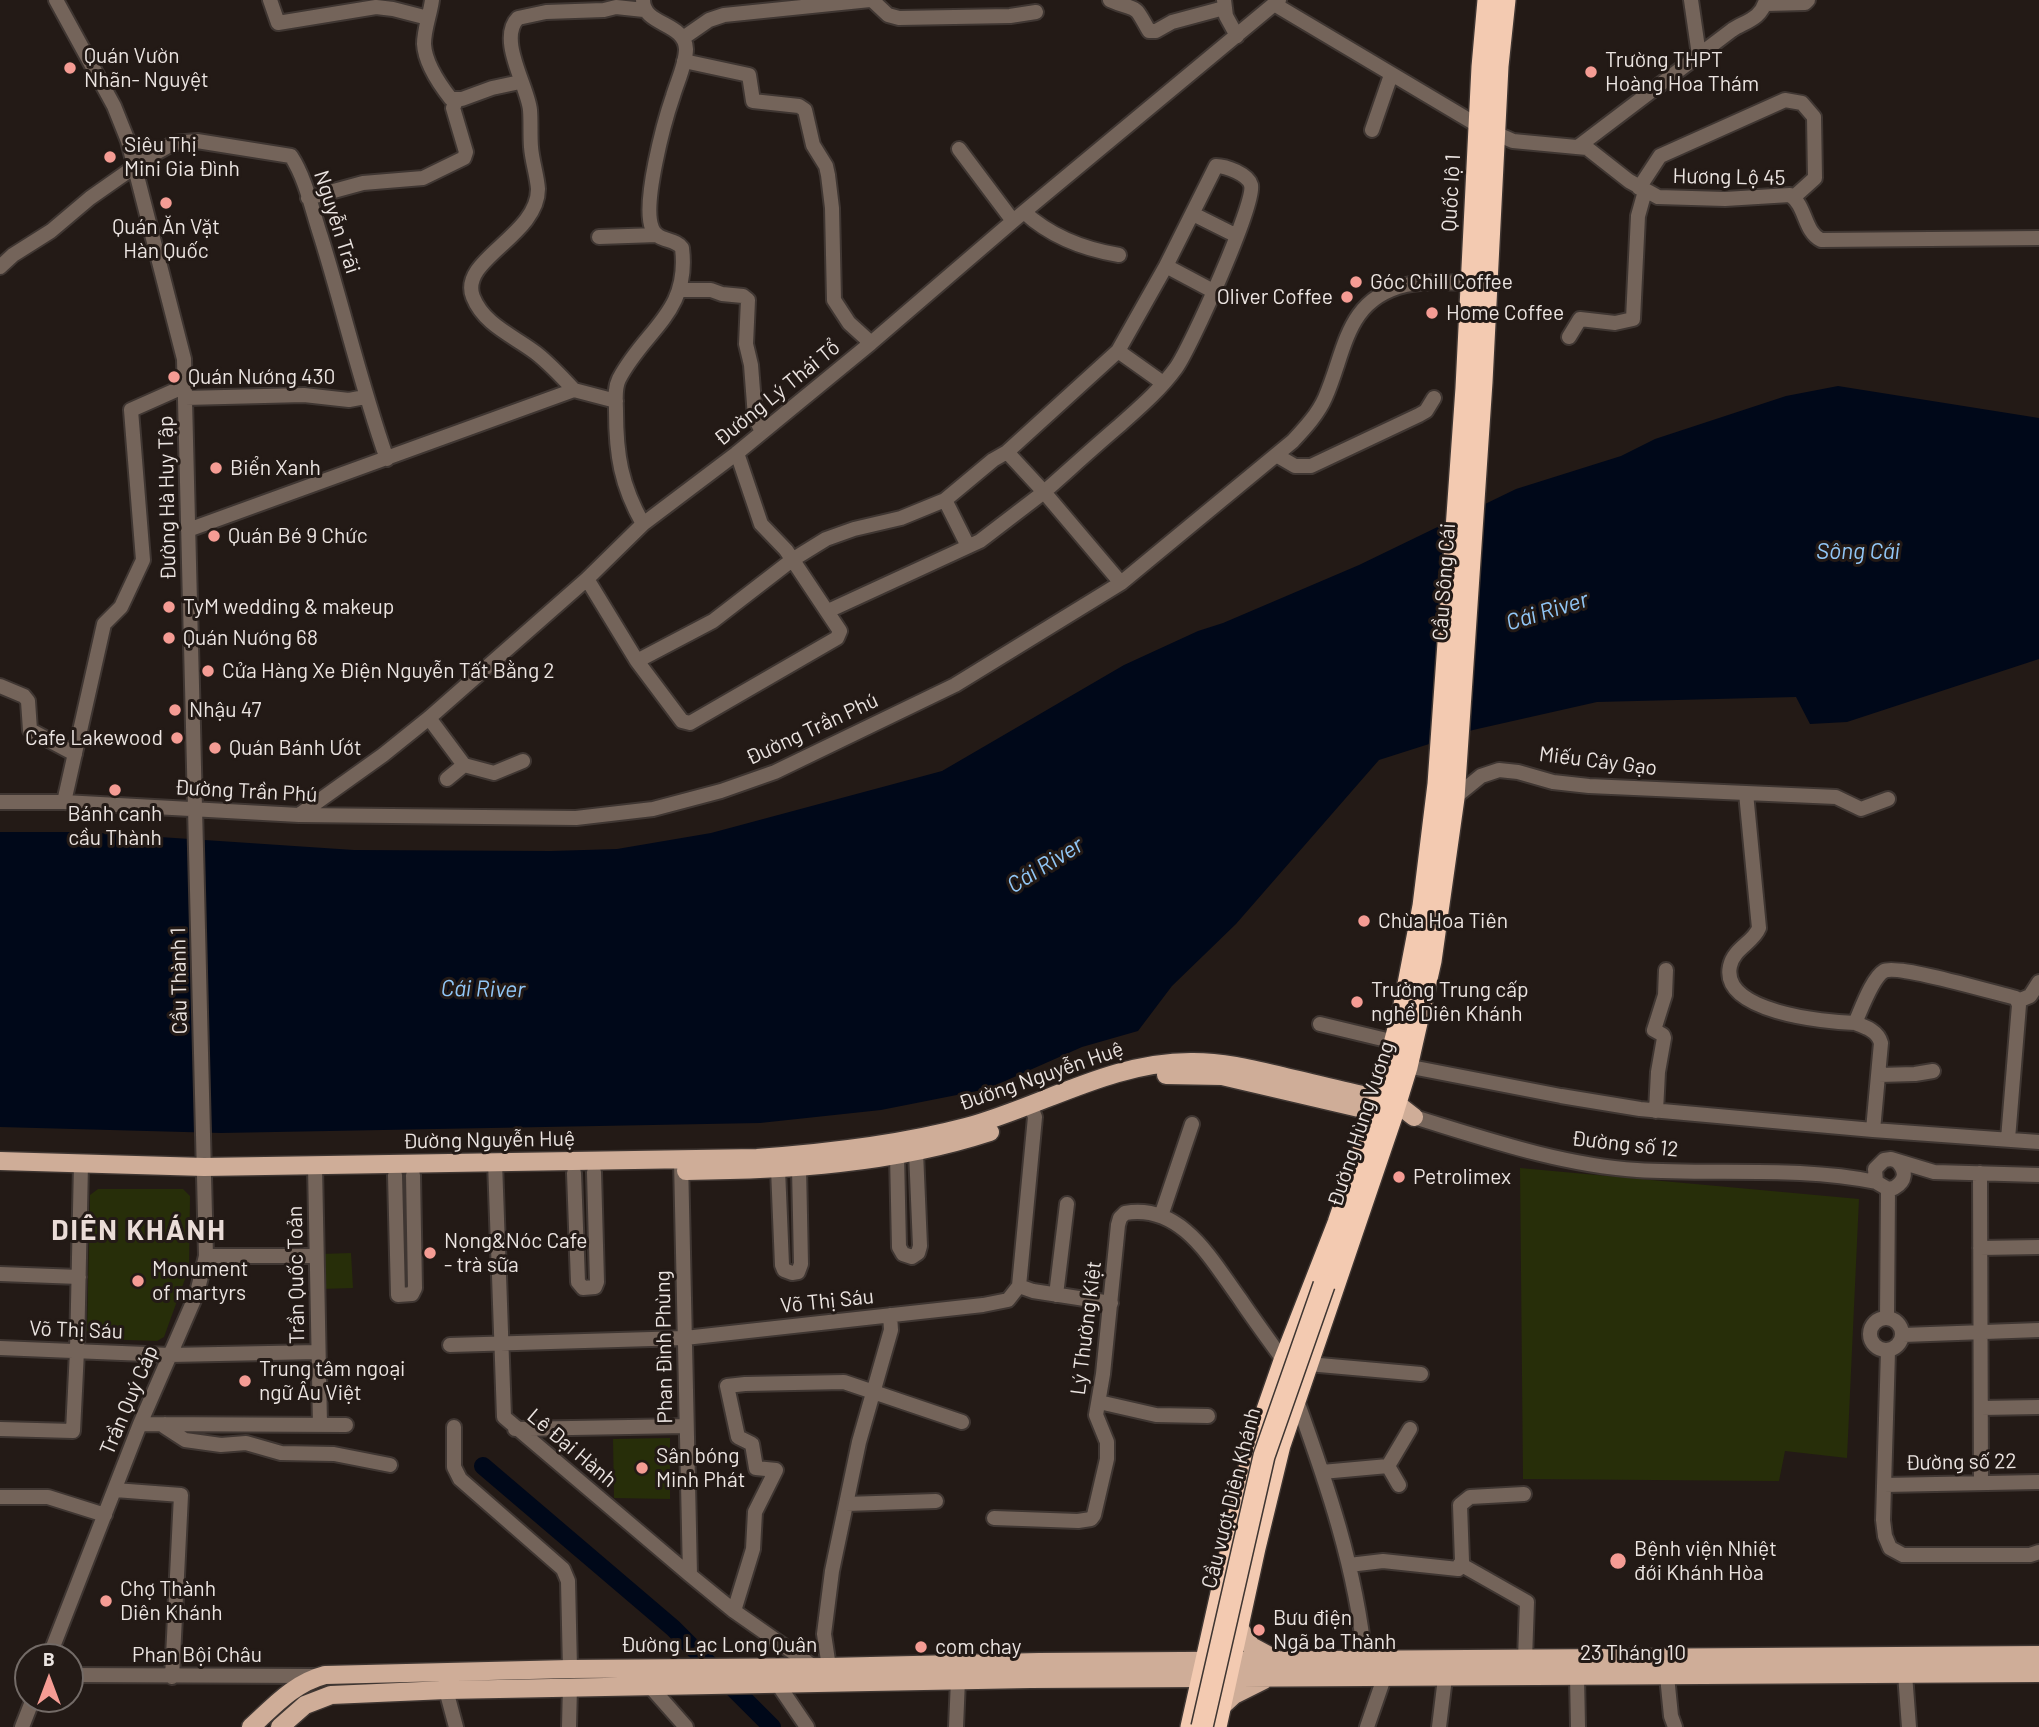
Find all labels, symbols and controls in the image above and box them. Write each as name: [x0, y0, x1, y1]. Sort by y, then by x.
place label: Quán Vườn Nhãn- Nguyệt: [84, 43, 209, 93]
place label: Trường THPT Hoàng Hoa Thám: [1605, 47, 1759, 97]
marker: Quán Vườn Nhãn- Nguyệt: [62, 60, 78, 76]
marker: Trường THPT Hoàng Hoa Thám: [1583, 64, 1599, 80]
place label: Siêu Thị Mini Gia Đình: [124, 132, 240, 182]
marker: Siêu Thị Mini Gia Đình: [102, 149, 118, 165]
street label: Quốc lộ 1: [1436, 154, 1466, 232]
street label: Hương Lộ 45: [1672, 163, 1786, 191]
street label: Nguyễn Trãi: [308, 167, 366, 277]
marker: Quán Ăn Vặt Hàn Quốc: [158, 195, 174, 211]
place label: Quán Ăn Vặt Hàn Quốc: [112, 214, 220, 264]
place label: Góc Chill Coffee: [1370, 269, 1513, 295]
marker: Góc Chill Coffee: [1348, 274, 1364, 290]
place label: Oliver Coffee: [1217, 284, 1333, 310]
marker: Oliver Coffee: [1339, 289, 1355, 305]
place label: Home Coffee: [1446, 300, 1564, 326]
marker: Home Coffee: [1424, 305, 1440, 321]
street label: Đường Lý Thái Tổ: [709, 335, 845, 451]
place label: Quán Nướng 430: [188, 364, 335, 390]
marker: Quán Nướng 430: [166, 369, 182, 385]
street label: Đường Hà Huy Tập: [153, 415, 181, 581]
place label: Biển Xanh: [230, 455, 321, 481]
marker: Biển Xanh: [208, 460, 224, 476]
street label: Cầu Sông Cái: [1427, 522, 1461, 642]
place label: Quán Bé 9 Chức: [228, 523, 368, 549]
marker: Quán Bé 9 Chức: [206, 528, 222, 544]
water label: Sông Cái: [1816, 537, 1900, 565]
water label: Cái River: [1503, 585, 1591, 637]
place label: TyM wedding & makeup: [183, 594, 394, 620]
marker: TyM wedding & makeup: [161, 599, 177, 615]
place label: Quán Nướng 68: [183, 625, 318, 651]
marker: Quán Nướng 68: [161, 630, 177, 646]
place label: Cửa Hàng Xe Điện Nguyễn Tất Bằng 2: [222, 658, 555, 684]
marker: Cửa Hàng Xe Điện Nguyễn Tất Bằng 2: [200, 663, 216, 679]
street label: Đường Trần Phú: [742, 687, 882, 771]
place label: Nhậu 47: [189, 697, 262, 723]
marker: Nhậu 47: [167, 702, 183, 718]
place label: Cafe Lakewood: [25, 725, 163, 751]
marker: Cafe Lakewood: [169, 730, 185, 746]
place label: Quán Bánh Ướt: [229, 735, 362, 761]
marker: Quán Bánh Ướt: [207, 740, 223, 756]
street label: Miếu Cây Gạo: [1538, 741, 1658, 781]
street label: Đường Trần Phú: [174, 775, 318, 807]
marker: Bánh canh cầu Thành: [107, 782, 123, 798]
place label: Bánh canh cầu Thành: [68, 801, 162, 851]
water label: Cái River: [1002, 831, 1088, 899]
place label: Chùa Hoa Tiên: [1378, 908, 1508, 934]
marker: Chùa Hoa Tiên: [1356, 913, 1372, 929]
street label: Cầu Thành 1: [165, 927, 193, 1035]
water label: Cái River: [441, 974, 525, 1004]
place label: Trường Trung cấp nghề Diên Khánh: [1371, 977, 1529, 1027]
marker: Trường Trung cấp nghề Diên Khánh: [1349, 994, 1365, 1010]
street label: Đường Nguyễn Huệ: [955, 1036, 1127, 1116]
street label: Đường Hùng Vương: [1322, 1038, 1400, 1210]
street label: Đường Nguyễn Huệ: [403, 1126, 575, 1154]
street label: Đường số 12: [1570, 1126, 1680, 1162]
place label: Petrolimex: [1413, 1164, 1511, 1190]
marker: Petrolimex: [1391, 1169, 1407, 1185]
street label: Trần Quốc Toản: [282, 1206, 310, 1344]
district label: DIÊN KHÁNH: [53, 1214, 225, 1248]
place label: Nọng&Nóc Cafe - trà sữa: [444, 1228, 587, 1278]
marker: Nọng&Nóc Cafe - trà sữa: [422, 1245, 438, 1261]
place label: Monument of martyrs: [152, 1256, 248, 1306]
street label: Lý Thường Kiệt: [1065, 1259, 1107, 1397]
street label: Phan Đình Phùng: [650, 1270, 678, 1424]
marker: Monument of martyrs: [130, 1273, 146, 1289]
street label: Võ Thị Sáu: [779, 1284, 875, 1318]
street label: Võ Thị Sáu: [29, 1316, 123, 1344]
street label: Trần Quý Cáp: [95, 1341, 163, 1459]
place label: Trung tâm ngoại ngữ Âu Việt: [259, 1356, 405, 1406]
marker: Trung tâm ngoại ngữ Âu Việt: [237, 1373, 253, 1389]
street label: Lê Đại Hành: [522, 1403, 622, 1493]
street label: Cầu vượt Diên Khánh: [1196, 1405, 1266, 1591]
place label: Sân bóng Minh Phát: [656, 1443, 745, 1493]
street label: Đường số 22: [1905, 1448, 2017, 1476]
marker: Sân bóng Minh Phát: [634, 1460, 650, 1476]
place label: Bệnh viện Nhiệt đới Khánh Hòa: [1634, 1536, 1777, 1586]
marker: Bệnh viện Nhiệt đới Khánh Hòa: [1608, 1551, 1628, 1571]
place label: Chợ Thành Diên Khánh: [120, 1576, 223, 1626]
marker: Chợ Thành Diên Khánh: [98, 1593, 114, 1609]
place label: Bưu điện Ngã ba Thành: [1273, 1605, 1396, 1655]
marker: Bưu điện Ngã ba Thành: [1251, 1622, 1267, 1638]
street label: Đường Lạc Long Quân: [621, 1632, 817, 1658]
place label: com chay: [935, 1634, 1021, 1660]
marker: com chay: [913, 1639, 929, 1655]
street label: 23 Tháng 10: [1580, 1640, 1686, 1666]
street label: Phan Bội Châu: [132, 1642, 262, 1668]
north arrow: [14, 1643, 84, 1713]
text: B: [43, 1647, 55, 1670]

